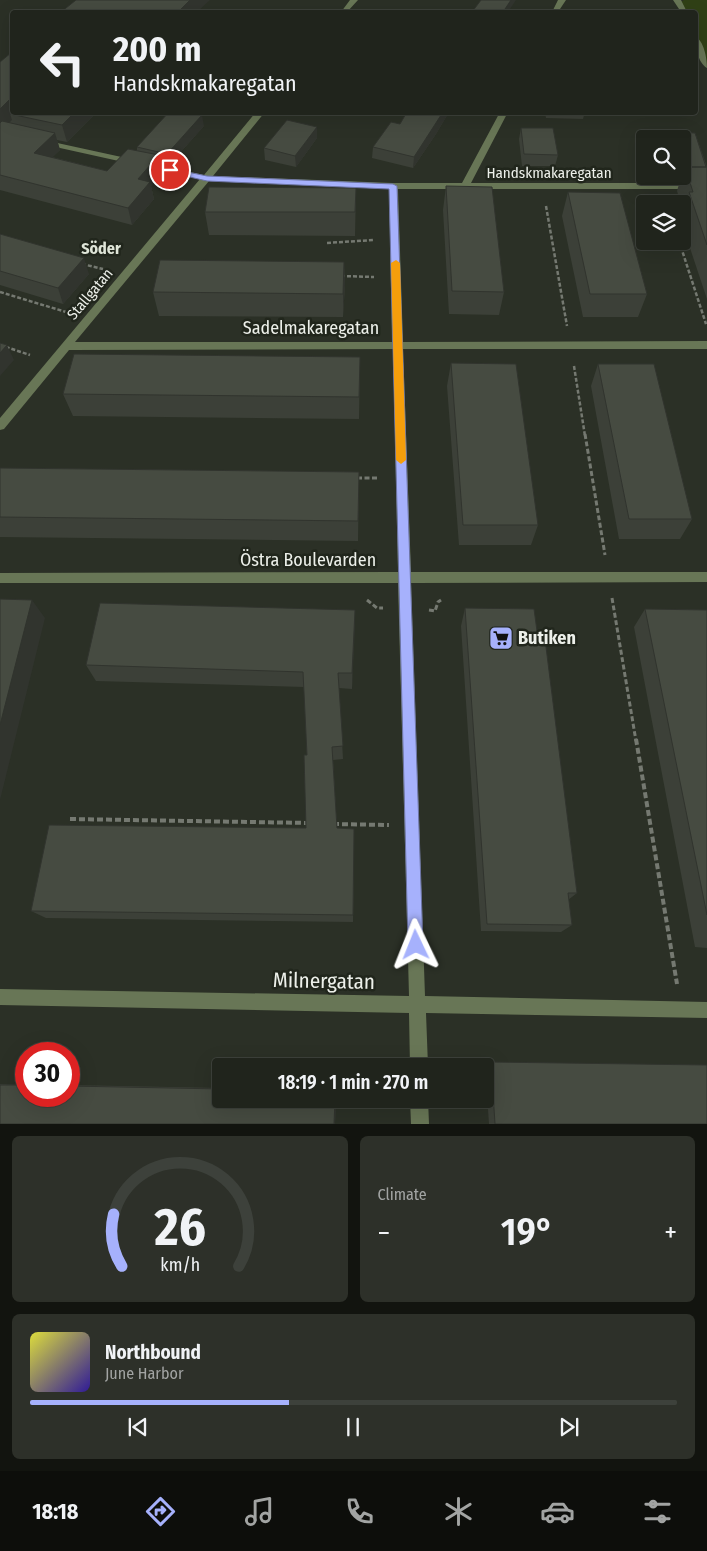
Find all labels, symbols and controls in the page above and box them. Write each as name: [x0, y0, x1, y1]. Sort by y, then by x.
text: 200 m: [113, 28, 201, 70]
icon: left: [30, 30, 95, 95]
text: Handskmakaregatan: [113, 70, 297, 97]
map controls: [636, 130, 691, 250]
button: search: [636, 130, 691, 185]
pin: [149, 149, 191, 191]
icon: arrive: [156, 156, 184, 184]
street label: Handskmakaregatan: [486, 164, 612, 182]
button: layers: [636, 195, 691, 250]
district label: Söder: [81, 239, 121, 258]
street label: Stallgatan: [63, 265, 117, 323]
street label: Sadelmakaregatan: [243, 317, 379, 339]
street label: Östra Boulevarden: [240, 549, 376, 571]
supermarket icon: Butiken: [488, 625, 514, 651]
place label: Butiken: [518, 627, 576, 649]
position arrow: [389, 918, 441, 970]
street label: Milnergatan: [273, 967, 375, 995]
speed limit sign: 30: [15, 1042, 80, 1107]
text: 18:19 · 1 min · 270 m: [278, 1071, 428, 1094]
text: Climate: [378, 1185, 427, 1204]
text: 26: [153, 1196, 205, 1259]
text: 19°: [501, 1209, 554, 1255]
text: −: [378, 1216, 390, 1249]
text: +: [664, 1216, 677, 1249]
text: km/h: [160, 1254, 200, 1276]
text: Northbound: [105, 1341, 201, 1364]
text: June Harbor: [105, 1364, 183, 1383]
icon: previous: [124, 1413, 152, 1441]
icon: pause: [339, 1413, 367, 1441]
icon: next: [555, 1413, 583, 1441]
icon: directions: [143, 1494, 178, 1529]
icon: music: [242, 1494, 277, 1529]
icon: phone: [342, 1494, 377, 1529]
icon: climate: [441, 1494, 476, 1529]
icon: car: [540, 1494, 575, 1529]
icon: filters: [640, 1494, 675, 1529]
text: 18:18: [32, 1498, 78, 1525]

